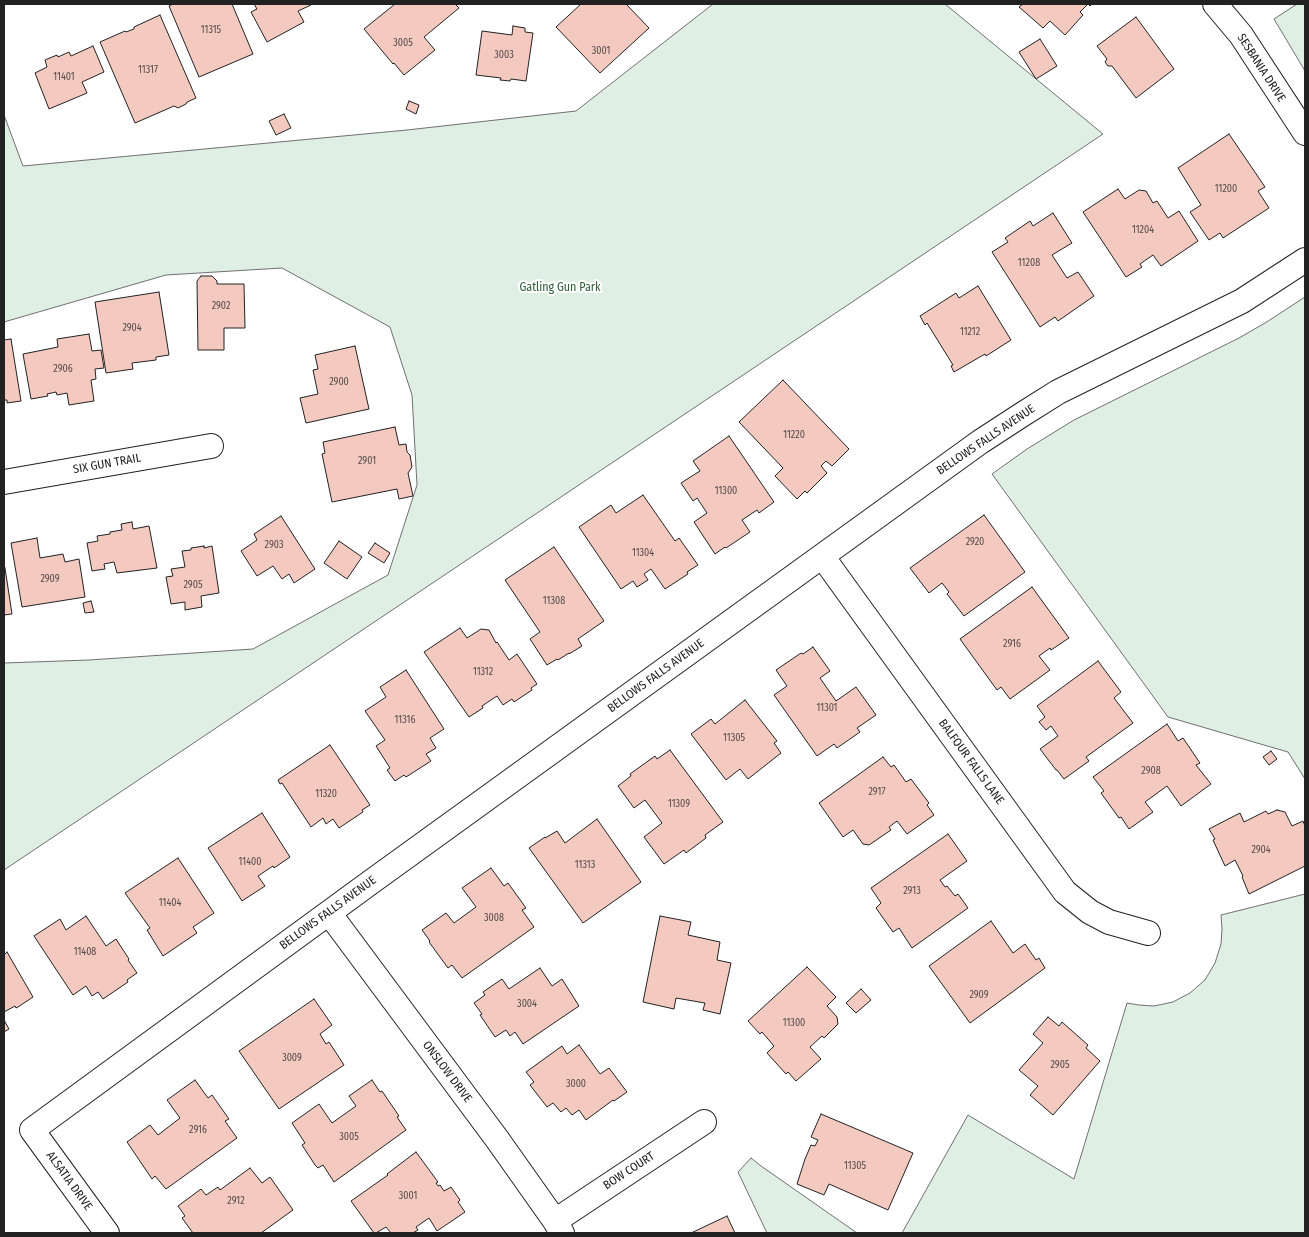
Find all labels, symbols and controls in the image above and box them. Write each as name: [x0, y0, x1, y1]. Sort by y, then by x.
house number: 11315: [201, 24, 221, 36]
street label: SESBANIA DRIVE: [1234, 31, 1288, 105]
house number: 3005: [393, 37, 413, 49]
house number: 3001: [592, 45, 610, 57]
house number: 3003: [494, 49, 514, 61]
house number: 11317: [138, 64, 158, 76]
house number: 11401: [53, 71, 75, 83]
house number: 11200: [1215, 183, 1237, 195]
house number: 11204: [1132, 224, 1154, 236]
house number: 11208: [1018, 257, 1040, 269]
park label: Gatling Gun Park: [519, 281, 601, 295]
house number: 2902: [212, 300, 230, 312]
house number: 2904: [122, 322, 142, 334]
house number: 11212: [960, 326, 980, 338]
house number: 2906: [53, 363, 73, 375]
house number: 2900: [329, 376, 349, 388]
street label: BELLOWS FALLS AVENUE: [934, 402, 1038, 478]
house number: 11220: [783, 429, 805, 441]
street label: SIX GUN TRAIL: [72, 451, 142, 477]
house number: 2901: [358, 455, 376, 467]
house number: 11300: [715, 485, 737, 497]
house number: 2920: [966, 536, 984, 548]
house number: 2903: [265, 539, 283, 551]
house number: 11304: [632, 547, 654, 559]
house number: 2909: [40, 573, 60, 585]
house number: 2905: [184, 579, 202, 591]
house number: 11308: [543, 595, 565, 607]
street label: BELLOWS FALLS AVENUE: [605, 636, 707, 716]
house number: 2916: [1003, 638, 1021, 650]
house number: 11312: [473, 666, 493, 678]
house number: 11301: [816, 702, 838, 714]
house number: 11316: [395, 714, 415, 726]
street label: BALFOUR FALLS LANE: [935, 717, 1007, 807]
house number: 11305: [723, 732, 745, 744]
house number: 2908: [1141, 765, 1161, 777]
house number: 2917: [869, 786, 885, 798]
house number: 11320: [315, 788, 337, 800]
house number: 11309: [668, 798, 690, 810]
house number: 2904: [1251, 844, 1271, 856]
house number: 11400: [239, 856, 261, 868]
house number: 11313: [575, 859, 595, 871]
street label: BELLOWS FALLS AVENUE: [277, 873, 379, 953]
house number: 2913: [903, 885, 921, 897]
house number: 11404: [159, 897, 181, 909]
house number: 3008: [484, 912, 504, 924]
house number: 11408: [74, 946, 96, 958]
house number: 2909: [969, 989, 989, 1001]
house number: 3004: [517, 998, 537, 1010]
house number: 11300: [783, 1017, 805, 1029]
street label: ONSLOW DRIVE: [419, 1038, 475, 1106]
house number: 3009: [282, 1052, 302, 1064]
house number: 2905: [1051, 1059, 1069, 1071]
house number: 3000: [566, 1078, 586, 1090]
house number: 2916: [189, 1124, 207, 1136]
house number: 3005: [339, 1131, 359, 1143]
street label: ALSATIA DRIVE: [43, 1149, 95, 1213]
street label: BOW COURT: [601, 1149, 657, 1193]
house number: 11305: [844, 1160, 866, 1172]
house number: 3001: [399, 1190, 417, 1202]
house number: 2912: [227, 1195, 245, 1207]

